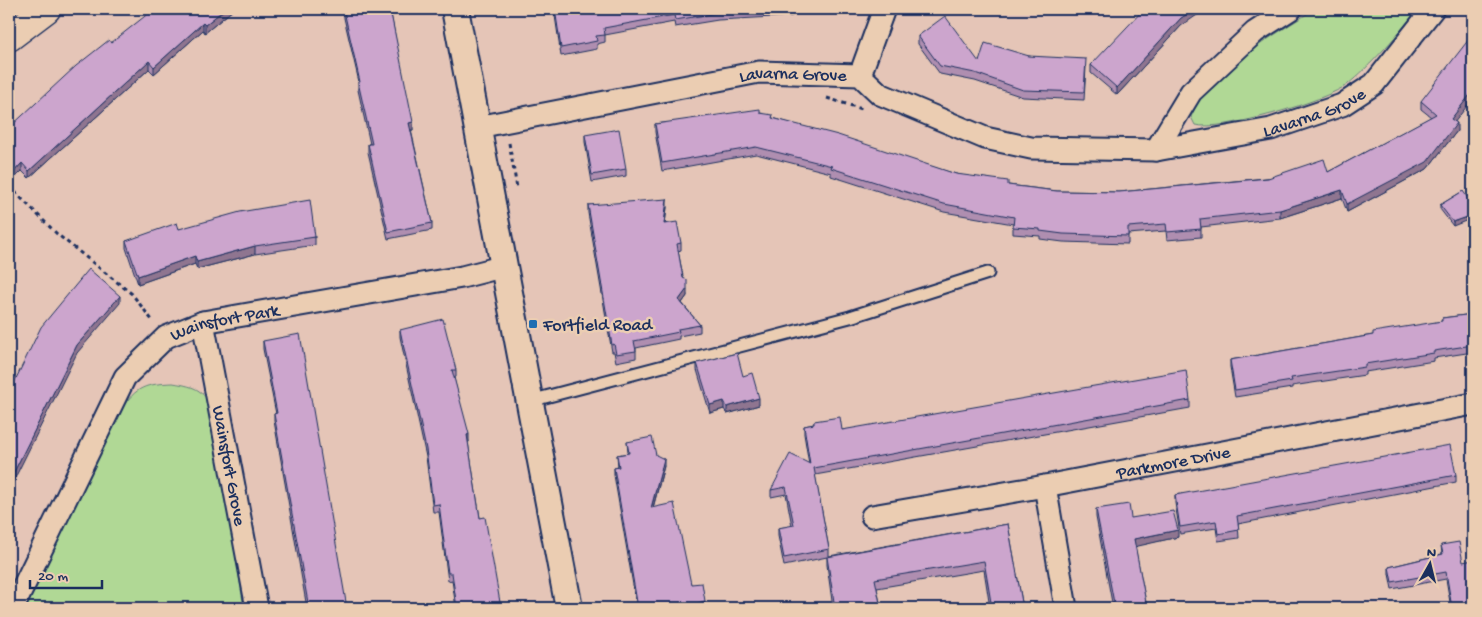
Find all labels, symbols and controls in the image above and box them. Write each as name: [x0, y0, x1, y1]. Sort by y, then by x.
street label: Lavarna Grove: [737, 64, 848, 89]
street label: Lavarna Grove: [1262, 84, 1371, 143]
street label: Wainsfort Park: [168, 301, 283, 347]
place label: Fortfield Road: [542, 316, 654, 337]
marker: Fortfield Road: [527, 318, 539, 330]
street label: Wainsfort Grove: [206, 404, 249, 528]
street label: Parkmore Drive: [1114, 443, 1233, 485]
north arrow: [1404, 540, 1454, 590]
text: N: [1426, 545, 1437, 563]
scale bar: [30, 557, 102, 589]
text: 20 m: [38, 568, 68, 586]

